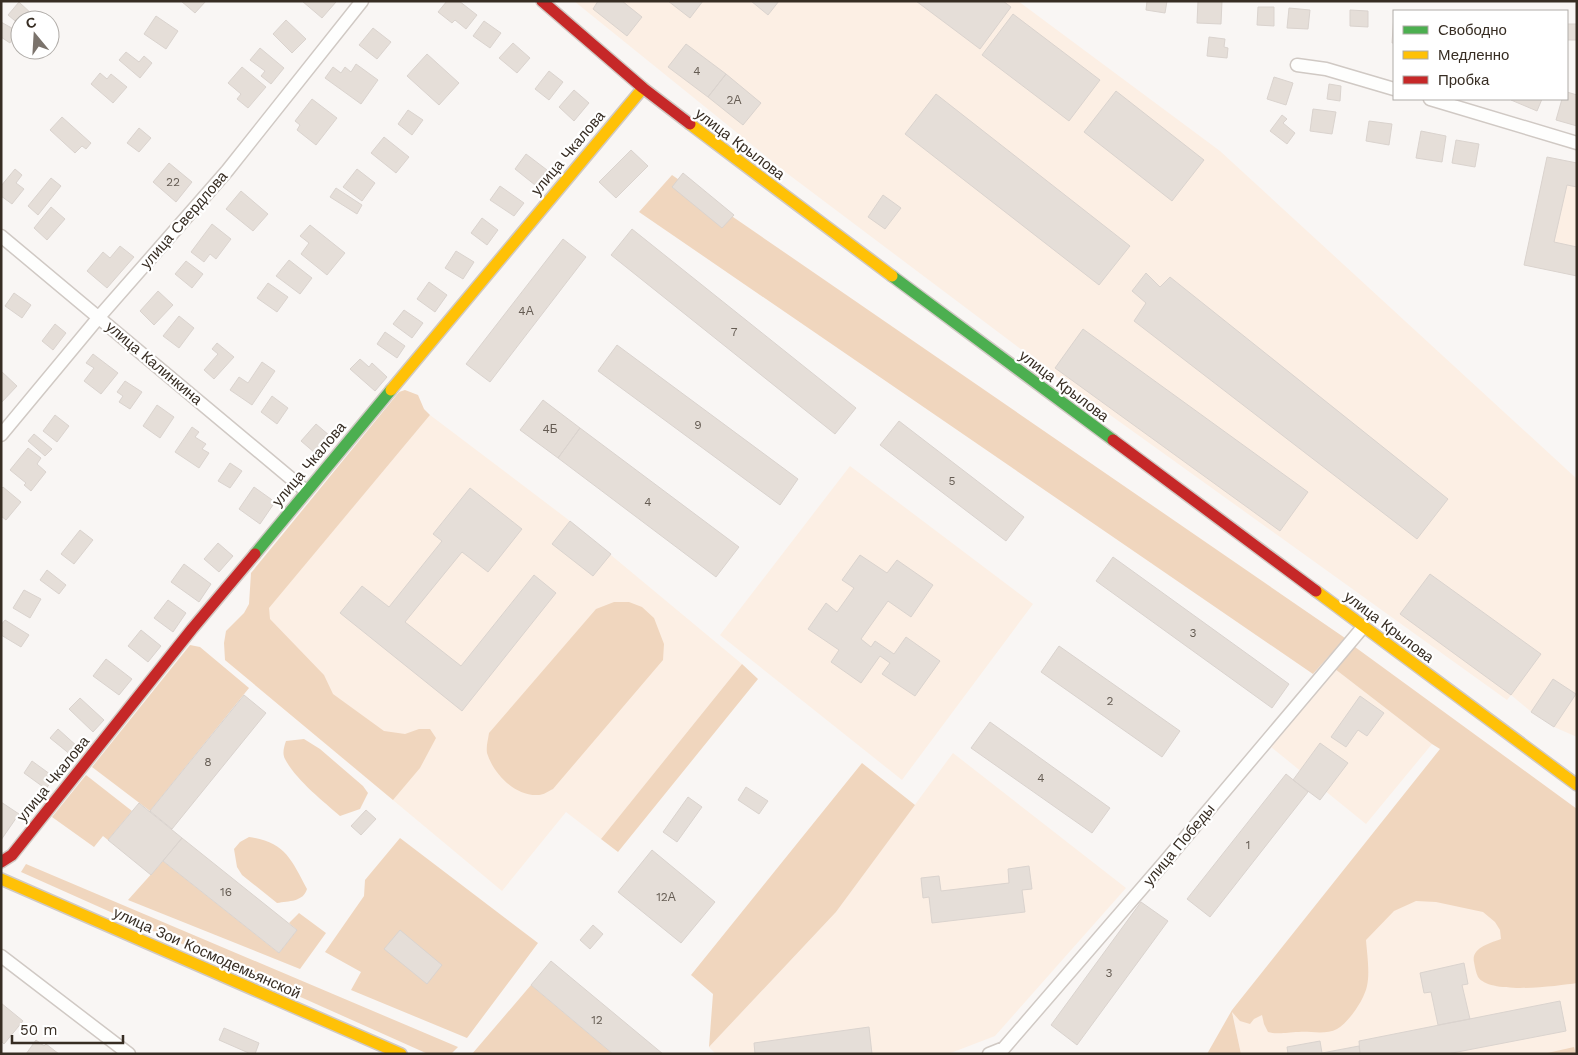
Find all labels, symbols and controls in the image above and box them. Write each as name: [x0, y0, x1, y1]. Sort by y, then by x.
north arrow: [10, 10, 60, 60]
legend: [1393, 10, 1568, 100]
text: С: [24, 13, 38, 32]
text: Свободно: [1438, 21, 1507, 39]
text: Медленно: [1438, 46, 1509, 64]
house number: 4: [693, 64, 701, 78]
text: Пробка: [1438, 71, 1490, 89]
house number: 2А: [727, 93, 742, 107]
street label: улица Крылова: [692, 104, 789, 184]
street label: улица Чкалова: [527, 107, 609, 199]
street label: улица Свердлова: [137, 167, 232, 273]
house number: 22: [166, 175, 180, 189]
house number: 4А: [518, 304, 534, 318]
street label: улица Калинкина: [102, 317, 206, 409]
house number: 7: [731, 325, 738, 339]
street label: улица Крылова: [1016, 346, 1113, 426]
street label: улица Чкалова: [268, 418, 350, 510]
house number: 9: [694, 418, 702, 432]
house number: 4Б: [542, 422, 558, 436]
house number: 5: [949, 474, 956, 488]
house number: 4: [644, 495, 652, 509]
street label: улица Крылова: [1341, 587, 1438, 667]
house number: 3: [1190, 626, 1197, 640]
house number: 2: [1107, 694, 1114, 708]
street label: улица Чкалова: [13, 732, 93, 825]
house number: 8: [204, 755, 212, 769]
house number: 4: [1037, 771, 1045, 785]
street label: улица Победы: [1139, 800, 1219, 890]
house number: 1: [1246, 838, 1250, 852]
house number: 16: [220, 885, 232, 899]
house number: 12А: [656, 890, 676, 904]
street label: улица Зои Космодемьянской: [111, 904, 303, 1002]
house number: 3: [1106, 966, 1113, 980]
scale bar: [12, 1012, 124, 1044]
house number: 12: [591, 1013, 603, 1027]
text: 50 m: [20, 1021, 57, 1039]

